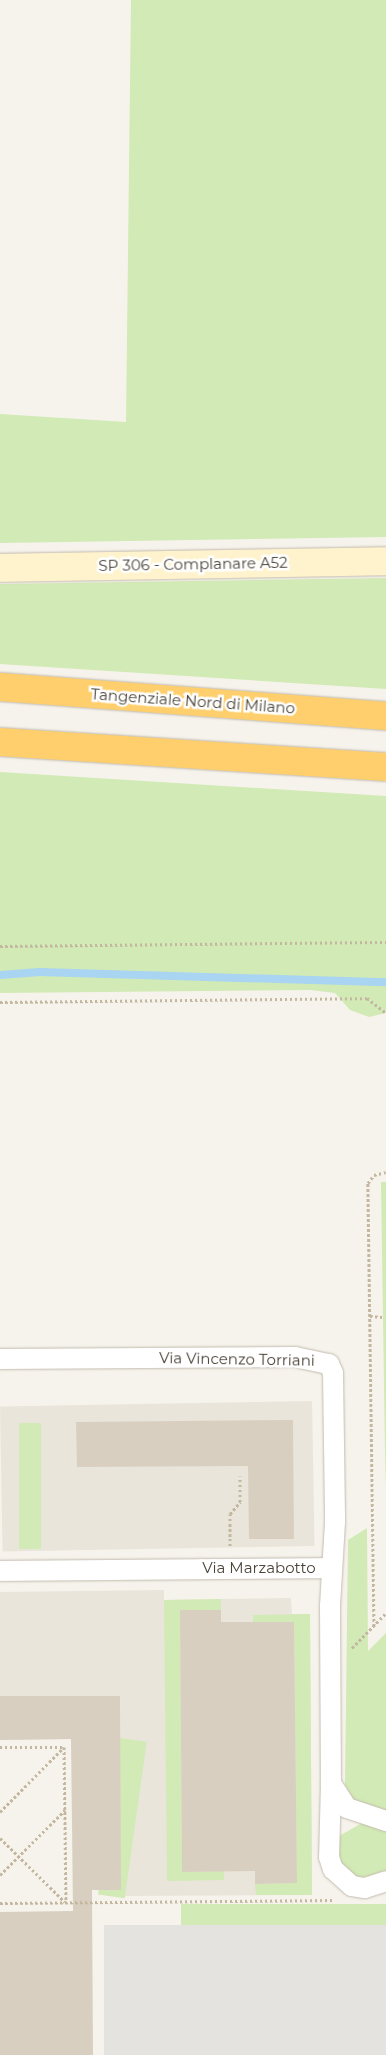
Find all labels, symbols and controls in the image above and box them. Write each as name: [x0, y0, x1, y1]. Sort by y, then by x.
street label: SP 306 - Complanare A52: [98, 553, 288, 575]
street label: Tangenziale Nord di Milano: [90, 685, 296, 717]
street label: Via Vincenzo Torriani: [159, 1349, 315, 1369]
street label: Via Marzabotto: [202, 1559, 316, 1577]

